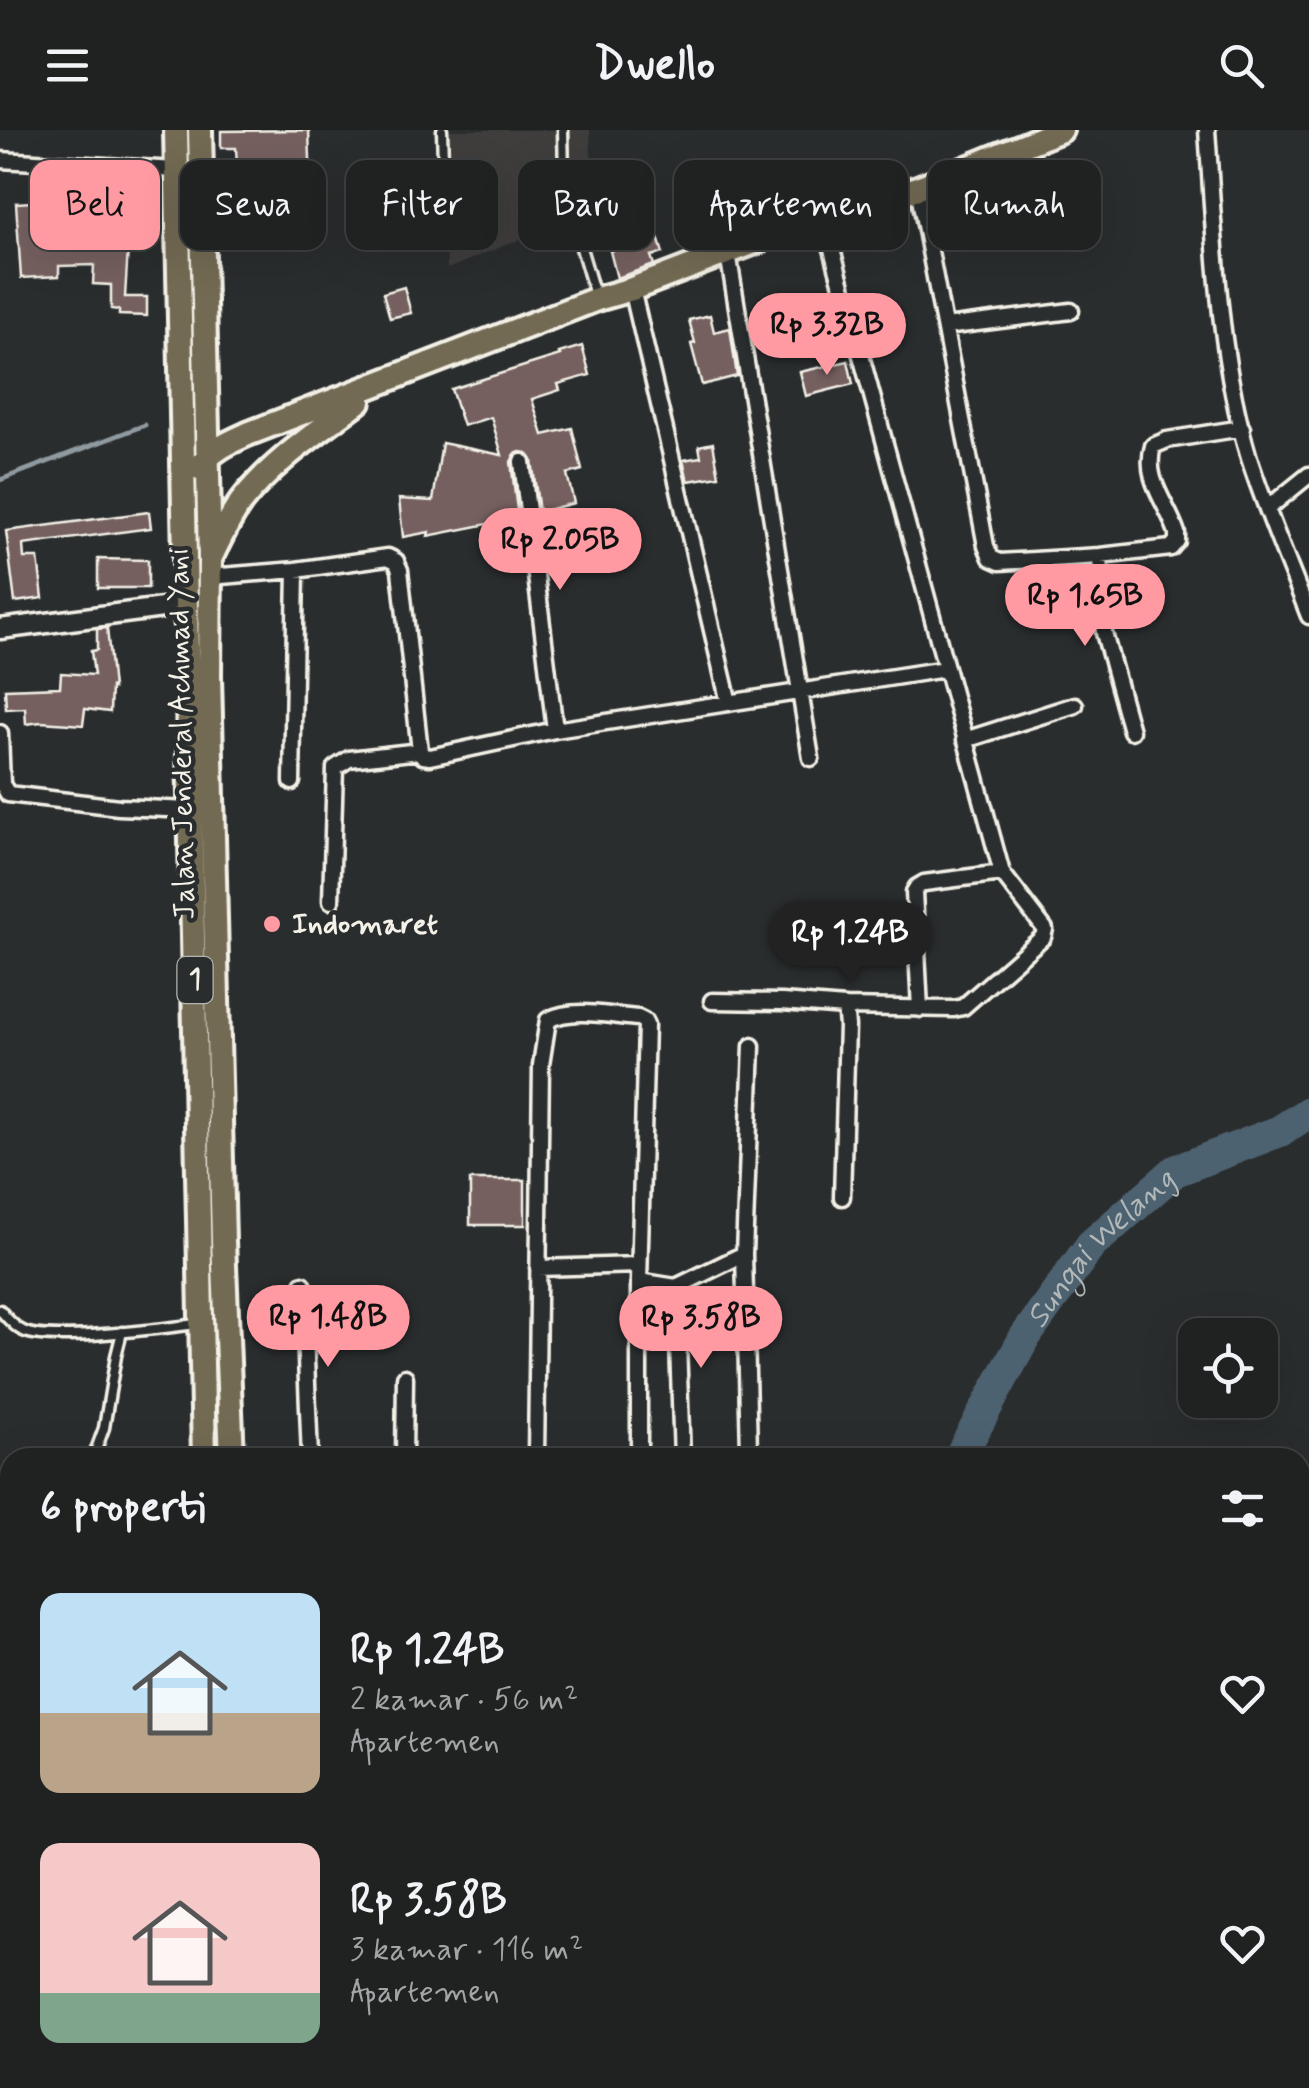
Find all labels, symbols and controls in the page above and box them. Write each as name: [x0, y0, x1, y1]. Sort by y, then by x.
text: Dwello: [594, 36, 715, 95]
icon: menu: [40, 38, 95, 93]
icon: search: [1214, 38, 1269, 93]
chip: Beli: [30, 160, 160, 250]
chip: Sewa: [180, 160, 326, 250]
chip: Filter: [346, 160, 498, 250]
chip: Baru: [518, 160, 654, 250]
chip: Apartemen: [674, 160, 908, 250]
chip: Rumah: [928, 160, 1101, 250]
pin: Rp 3.32B: [724, 293, 930, 378]
text: Rp 3.32B: [770, 304, 884, 346]
pin: Rp 2.05B: [457, 508, 663, 593]
text: Rp 2.05B: [501, 519, 619, 561]
street label: Jalan Jenderal Achmad Yani: [159, 548, 205, 920]
pin: Rp 1.65B: [982, 564, 1188, 649]
text: Rp 1.65B: [1027, 575, 1143, 617]
pin: Rp 1.24B: [747, 901, 953, 986]
place label: Indomaret: [292, 905, 438, 944]
text: Rp 1.24B: [791, 912, 909, 954]
marker: Indomaret: [261, 913, 283, 935]
road number: 1: [178, 957, 212, 1003]
water label: Sungai Welang: [1017, 1159, 1185, 1337]
pin: Rp 1.48B: [225, 1285, 431, 1370]
pin: Rp 3.58B: [598, 1286, 804, 1371]
text: Rp 1.48B: [269, 1296, 387, 1338]
text: Rp 3.58B: [641, 1297, 761, 1339]
map controls: [1178, 1318, 1278, 1418]
button: locate: [1178, 1318, 1278, 1418]
text: 6 properti: [40, 1481, 205, 1536]
icon: filters: [1215, 1481, 1270, 1536]
text: Rp 1.24B: [350, 1624, 504, 1679]
icon: home: [120, 1633, 240, 1753]
icon: heart: [1215, 1666, 1270, 1721]
text: 2 kamar · 56 m²: [350, 1679, 578, 1721]
text: Apartemen: [350, 1721, 500, 1763]
text: Rp 3.58B: [350, 1874, 507, 1929]
icon: home: [120, 1883, 240, 2003]
icon: heart: [1215, 1916, 1270, 1971]
text: 3 kamar · 116 m²: [350, 1929, 583, 1971]
text: Apartemen: [350, 1971, 500, 2013]

